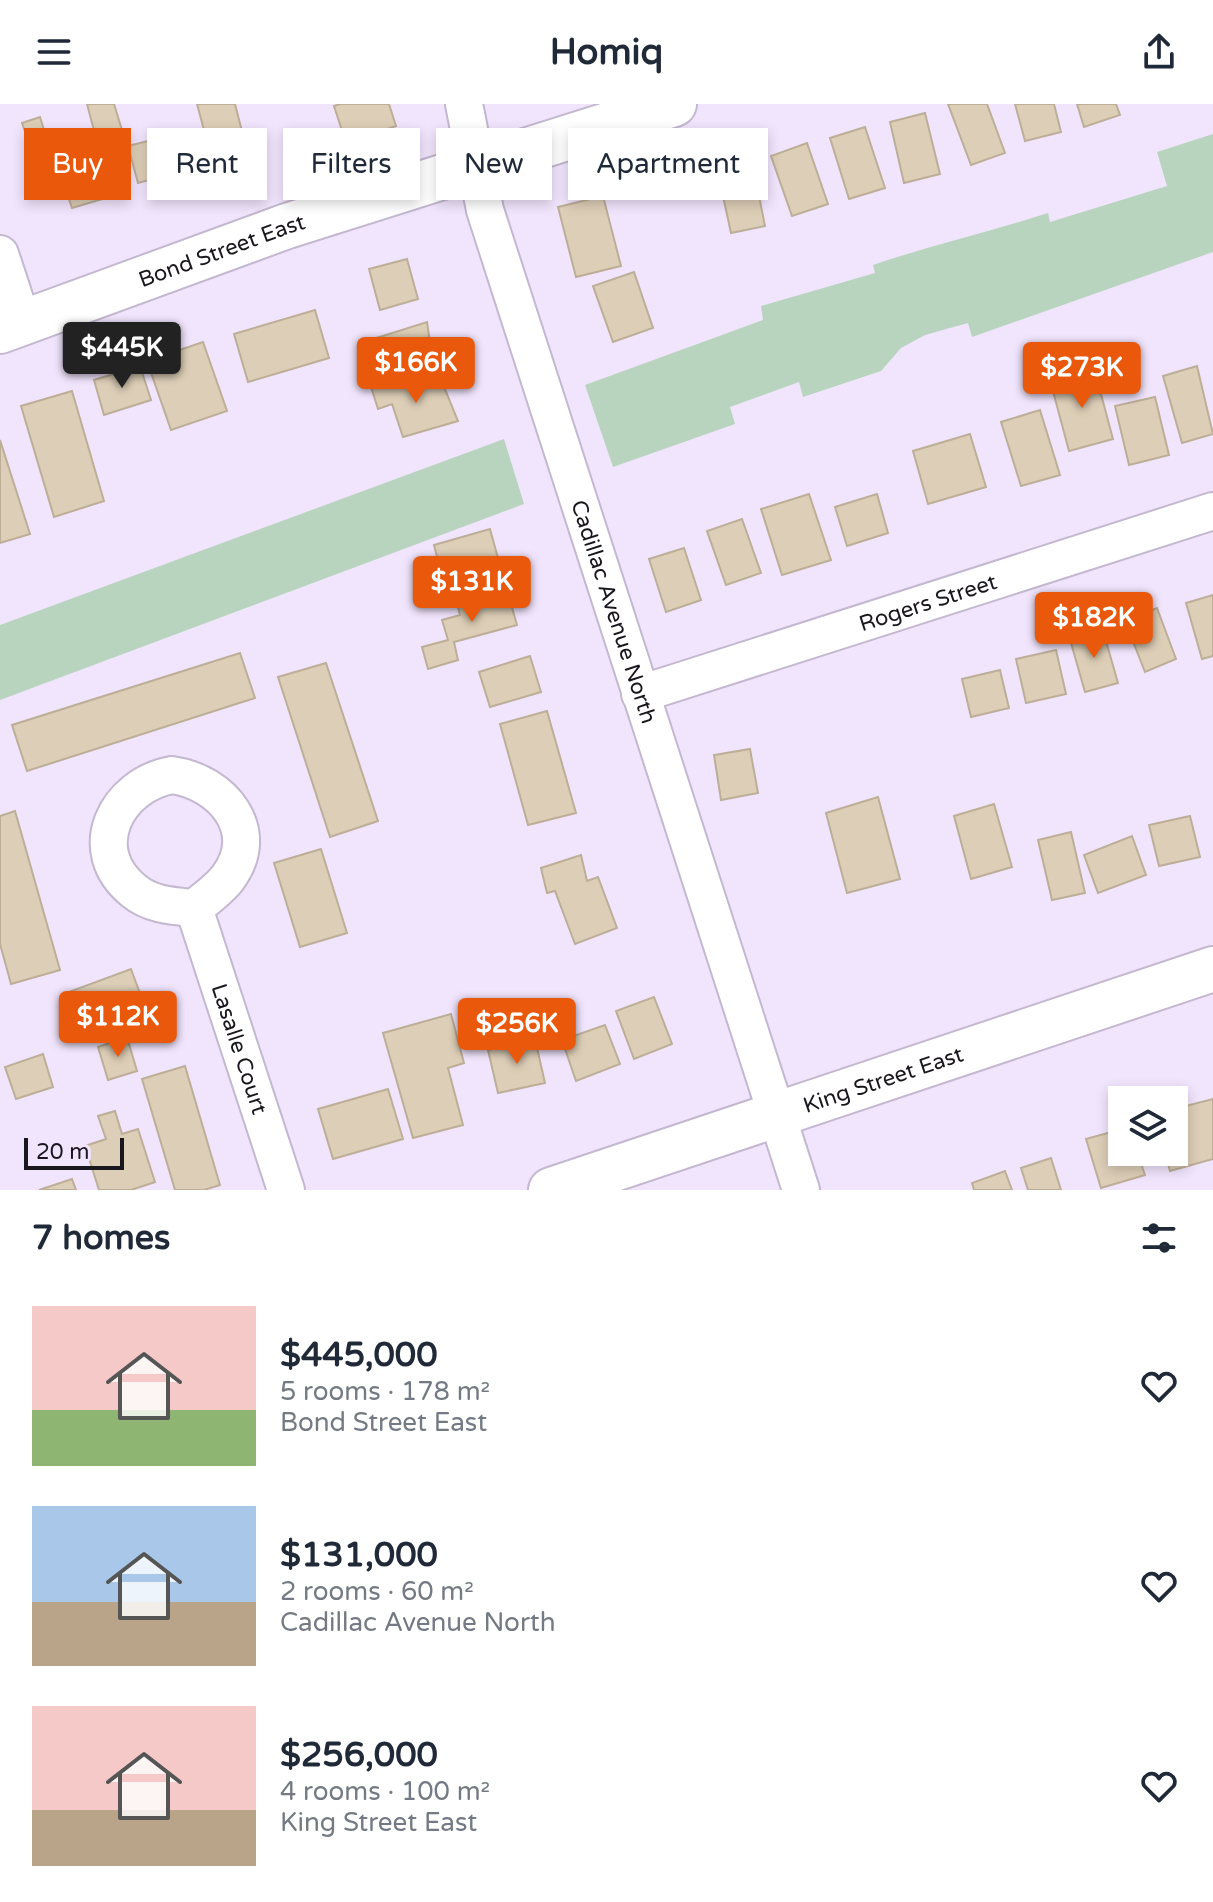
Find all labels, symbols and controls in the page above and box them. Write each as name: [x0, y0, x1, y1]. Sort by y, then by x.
icon: menu: [32, 30, 76, 74]
icon: share: [1137, 30, 1181, 74]
text: Homiq: [550, 31, 663, 74]
chip: Buy: [24, 128, 131, 200]
chip: Rent: [147, 128, 267, 200]
chip: Filters: [283, 128, 420, 200]
chip: New: [436, 128, 552, 200]
chip: Apartment: [568, 128, 768, 200]
street label: Bond Street East: [135, 209, 308, 293]
pin: $445K: [66, 322, 178, 390]
text: $445K: [81, 332, 163, 363]
pin: $166K: [360, 337, 472, 405]
pin: $273K: [1026, 342, 1138, 410]
text: $166K: [375, 347, 457, 378]
text: $273K: [1041, 352, 1123, 383]
street label: Cadillac Avenue North: [565, 497, 662, 727]
pin: $131K: [416, 556, 528, 624]
text: $131K: [431, 566, 513, 597]
street label: Rogers Street: [856, 569, 1000, 637]
pin: $182K: [1038, 592, 1150, 660]
text: $182K: [1053, 602, 1135, 633]
street label: Lasalle Court: [206, 980, 272, 1118]
pin: $112K: [62, 991, 174, 1059]
pin: $256K: [461, 998, 573, 1066]
text: $112K: [77, 1001, 159, 1032]
text: $256K: [476, 1008, 558, 1039]
street label: King Street East: [800, 1041, 967, 1119]
map controls: [1108, 1086, 1188, 1166]
button: layers: [1108, 1086, 1188, 1166]
scale bar: [24, 1134, 124, 1170]
text: 20 m: [36, 1139, 90, 1165]
icon: filters: [1137, 1216, 1181, 1260]
text: 7 homes: [32, 1218, 170, 1259]
text: $445,000: [280, 1335, 438, 1376]
icon: home: [96, 1338, 192, 1434]
icon: heart: [1137, 1364, 1181, 1408]
text: 5 rooms · 178 m²: [280, 1376, 490, 1407]
text: Bond Street East: [280, 1407, 487, 1438]
text: $131,000: [280, 1535, 438, 1576]
icon: home: [96, 1538, 192, 1634]
icon: heart: [1137, 1564, 1181, 1608]
text: 2 rooms · 60 m²: [280, 1576, 474, 1607]
text: Cadillac Avenue North: [280, 1607, 556, 1638]
text: $256,000: [280, 1735, 438, 1776]
icon: home: [96, 1738, 192, 1834]
icon: heart: [1137, 1764, 1181, 1808]
text: 4 rooms · 100 m²: [280, 1776, 490, 1807]
text: King Street East: [280, 1807, 477, 1838]

